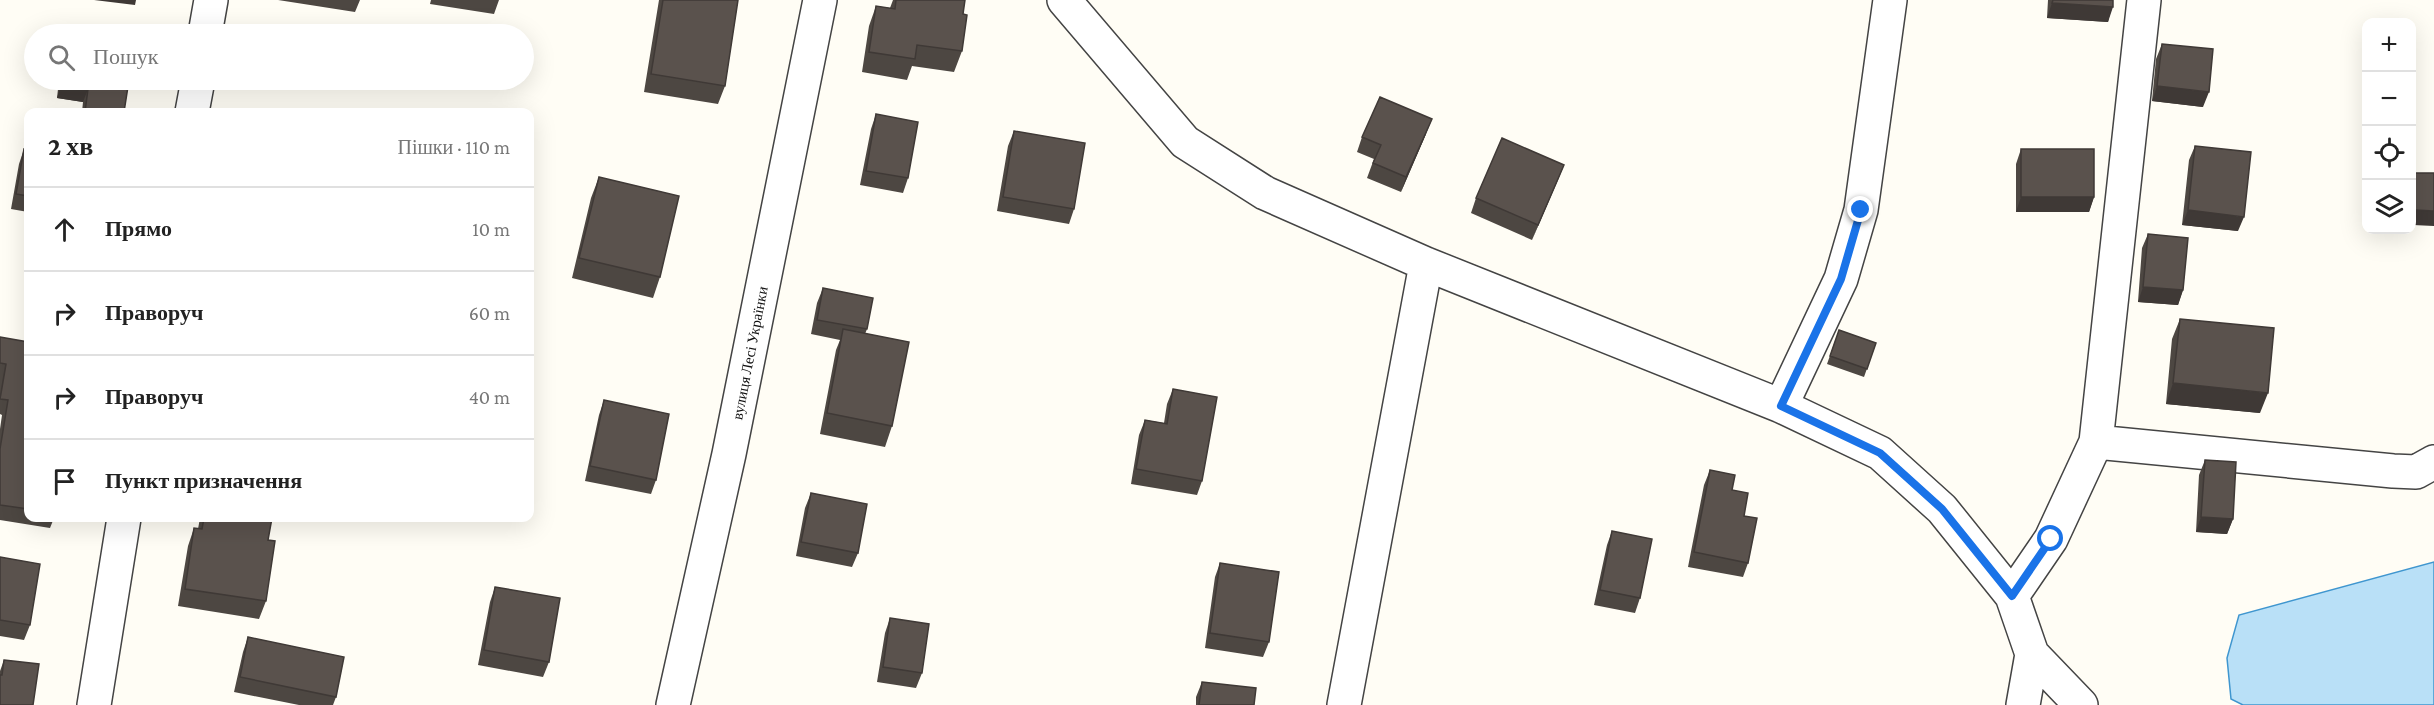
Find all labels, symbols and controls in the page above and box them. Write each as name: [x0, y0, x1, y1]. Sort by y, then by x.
map controls: [2362, 18, 2416, 234]
button: +: [2362, 18, 2416, 72]
search box: [24, 24, 534, 90]
icon: search: [45, 41, 78, 74]
text: Пошук: [93, 44, 159, 69]
button: −: [2362, 72, 2416, 126]
button: locate: [2362, 126, 2416, 180]
text: 2 хв: [48, 132, 93, 161]
text: Пішки · 110 m: [397, 136, 510, 158]
button: layers: [2362, 180, 2416, 234]
route end: [1847, 196, 1873, 222]
icon: ahead: [48, 213, 81, 246]
text: Прямо: [105, 216, 172, 241]
text: 10 m: [472, 218, 510, 240]
street label: вулиця Лесі Українки: [729, 285, 771, 421]
icon: right: [48, 297, 81, 330]
text: Праворуч: [105, 300, 203, 325]
text: 60 m: [469, 302, 510, 324]
icon: right: [48, 381, 81, 414]
text: Праворуч: [105, 384, 203, 409]
text: 40 m: [469, 386, 510, 408]
icon: arrive: [48, 465, 81, 498]
text: Пункт призначення: [105, 468, 302, 493]
route start: [2037, 525, 2063, 551]

